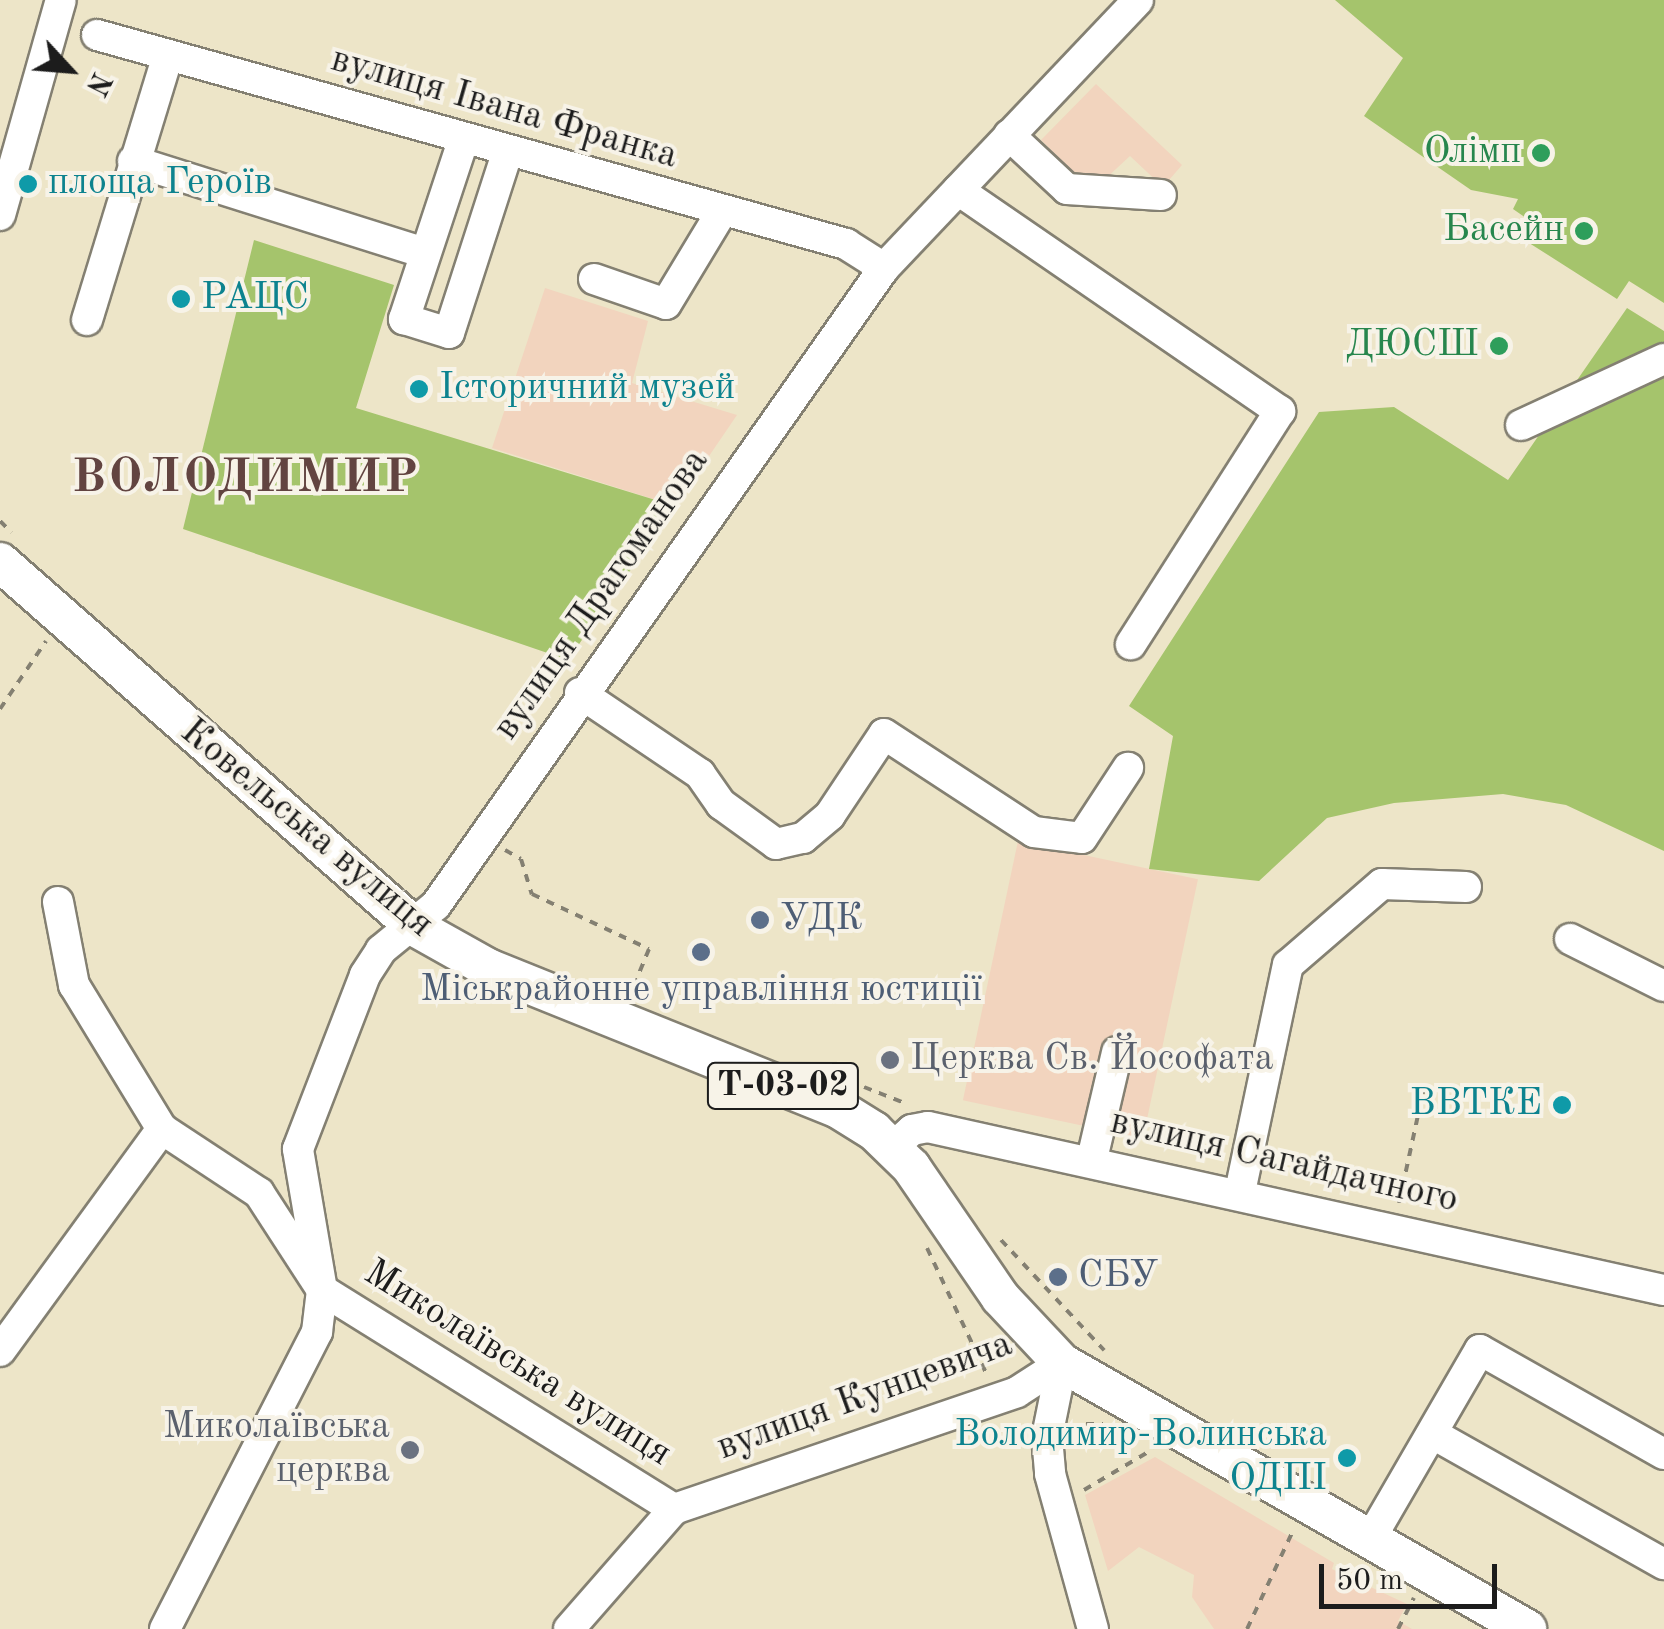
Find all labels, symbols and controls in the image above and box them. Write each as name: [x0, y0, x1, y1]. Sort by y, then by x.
north arrow: [20, 20, 120, 120]
street label: вулиця Івана Франка: [325, 38, 683, 180]
text: N: [80, 67, 114, 99]
place label: Олімп: [1424, 130, 1521, 176]
marker: Олімп: [1530, 142, 1552, 164]
place label: площа Героїв: [48, 161, 272, 207]
marker: площа Героїв: [17, 173, 39, 195]
place label: Басейн: [1443, 208, 1564, 254]
marker: Басейн: [1573, 220, 1595, 242]
place label: РАЦС: [201, 276, 309, 322]
marker: РАЦС: [170, 288, 192, 310]
place label: ДЮСШ: [1345, 323, 1479, 369]
marker: ДЮСШ: [1488, 335, 1510, 357]
place label: Історичний музей: [439, 366, 735, 412]
marker: Історичний музей: [408, 378, 430, 400]
street label: вулиця Драгоманова: [485, 441, 719, 749]
district label: ВОЛОДИМИР: [72, 450, 420, 508]
street label: Ковельська вулиця: [170, 710, 442, 948]
place label: УДК: [780, 897, 863, 943]
marker: УДК: [749, 909, 771, 931]
marker: Міськрайонне управління юстиції: [690, 941, 712, 963]
place label: Міськрайонне управління юстиції: [420, 968, 982, 1014]
place label: Церква Св. Йософата: [910, 1037, 1274, 1083]
marker: Церква Св. Йософата: [879, 1049, 901, 1071]
road number: Т-03-02: [706, 1056, 860, 1116]
place label: ВВТКЕ: [1410, 1082, 1542, 1128]
marker: ВВТКЕ: [1551, 1094, 1573, 1116]
street label: вулиця Сагайдачного: [1106, 1100, 1462, 1224]
street label: Миколаївська вулиця: [355, 1251, 679, 1477]
place label: СБУ: [1078, 1254, 1158, 1300]
marker: СБУ: [1047, 1266, 1069, 1288]
street label: вулиця Кунцевича: [711, 1322, 1019, 1472]
place label: Миколаївська церква: [163, 1405, 390, 1495]
place label: Володимир-Волинська ОДПІ: [954, 1413, 1327, 1502]
marker: Миколаївська церква: [399, 1439, 421, 1461]
marker: Володимир-Волинська ОДПІ: [1336, 1447, 1358, 1469]
scale bar: [1324, 1544, 1502, 1606]
text: 50 m: [1336, 1566, 1403, 1596]

